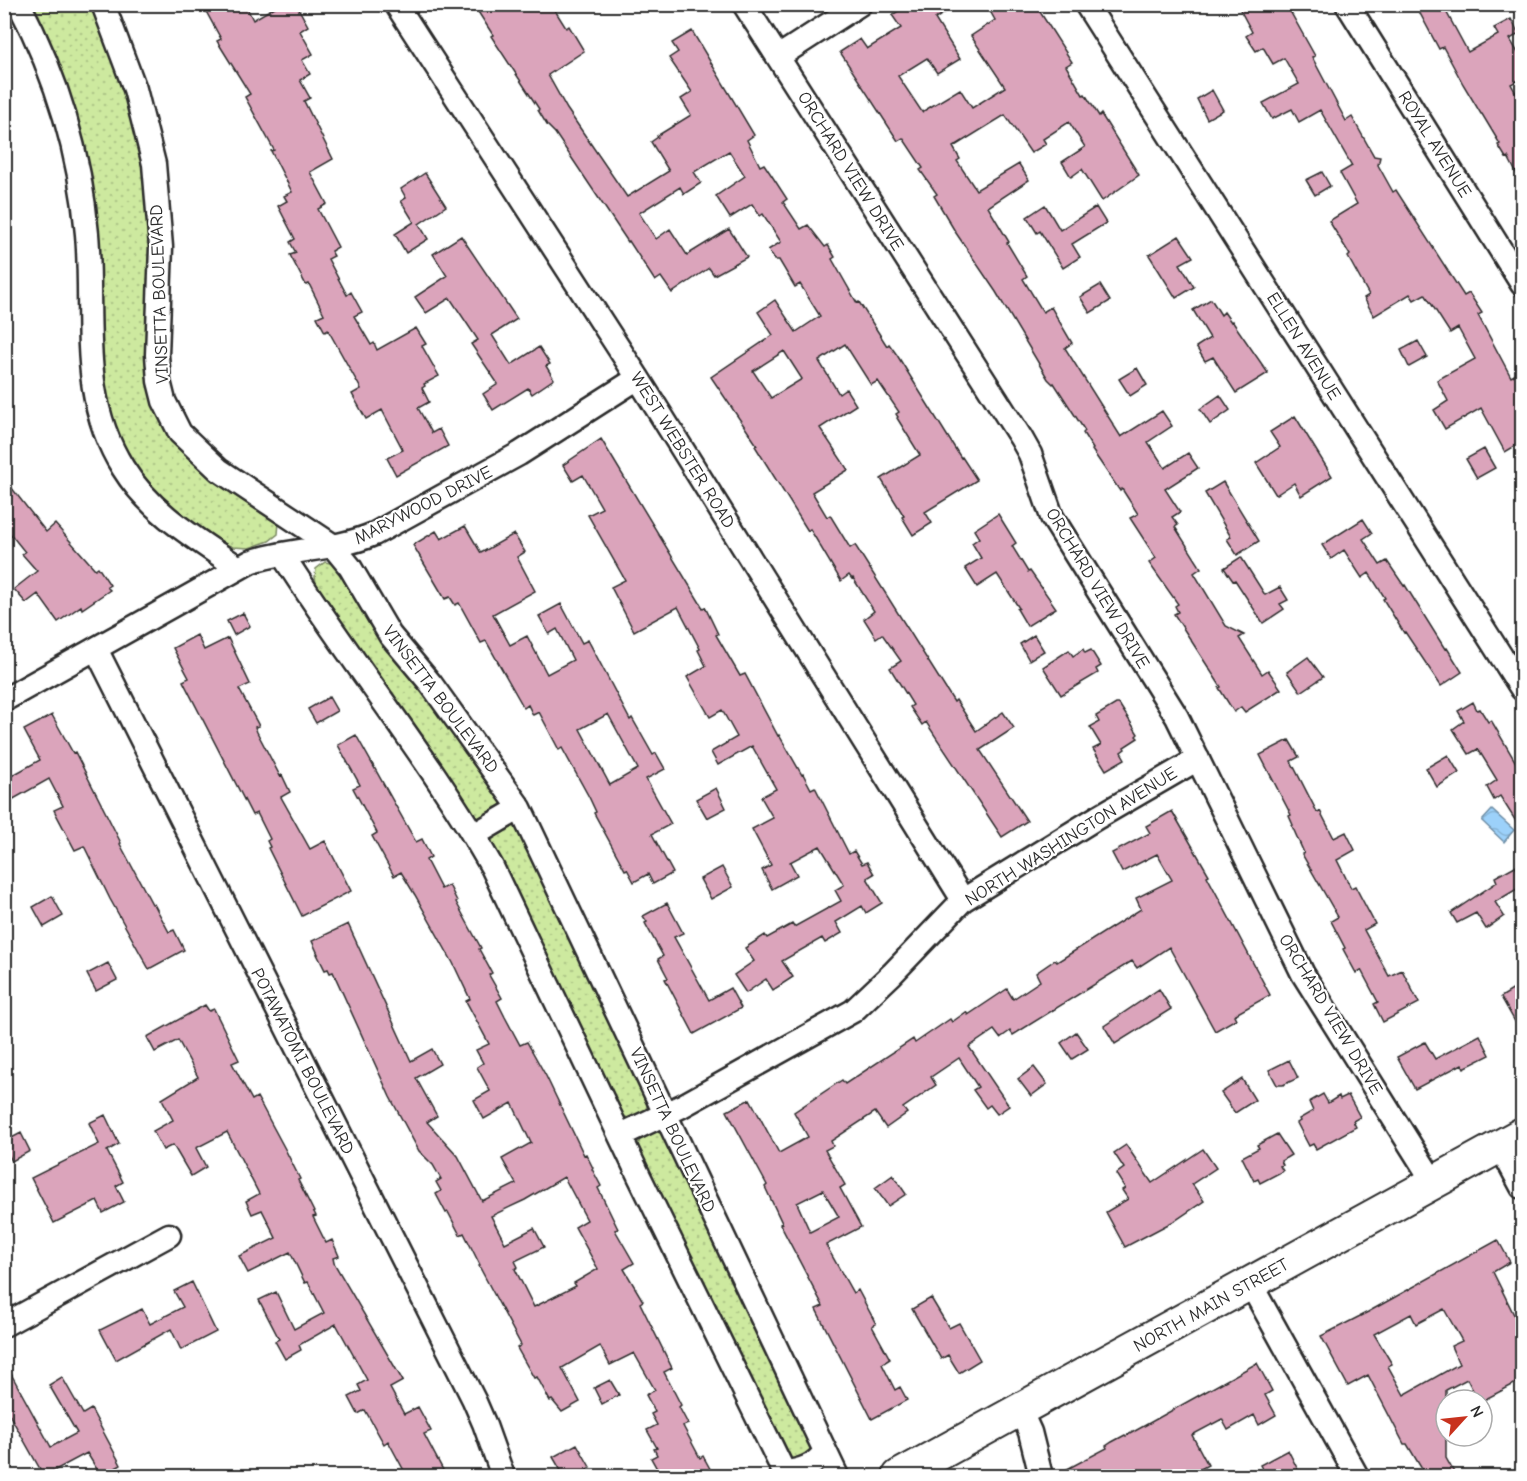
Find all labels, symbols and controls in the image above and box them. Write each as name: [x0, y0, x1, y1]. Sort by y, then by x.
street label: ROYAL AVENUE: [1393, 87, 1476, 201]
street label: ORCHARD VIEW DRIVE: [793, 88, 908, 255]
street label: VINSETTA BOULEVARD: [146, 204, 173, 384]
street label: ELLEN AVENUE: [1262, 289, 1345, 404]
street label: WEST WEBSTER ROAD: [626, 368, 739, 532]
street label: MARYWOOD DRIVE: [351, 462, 496, 549]
street label: ORCHARD VIEW DRIVE: [1041, 504, 1154, 673]
street label: VINSETTA BOULEVARD: [378, 621, 503, 777]
street label: NORTH WASHINGTON AVENUE: [962, 762, 1181, 910]
street label: ORCHARD VIEW DRIVE: [1274, 930, 1387, 1099]
street label: POTAWATOMI BOULEVARD: [246, 965, 359, 1158]
street label: VINSETTA BOULEVARD: [625, 1044, 720, 1216]
street label: NORTH MAIN STREET: [1130, 1254, 1293, 1357]
north arrow: [1434, 1388, 1494, 1448]
text: N: [1466, 1403, 1487, 1420]

